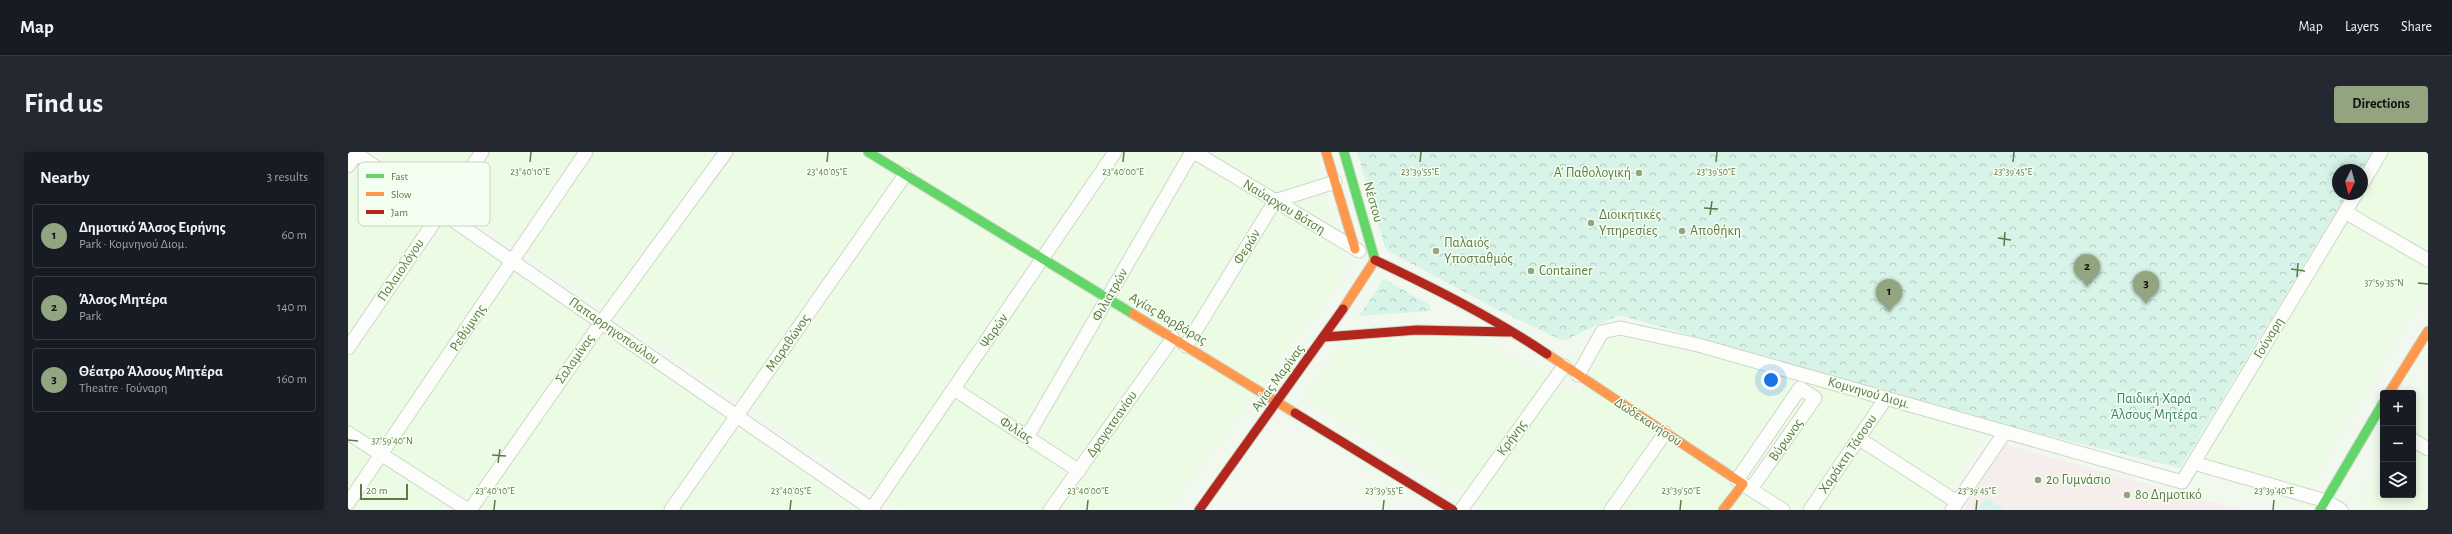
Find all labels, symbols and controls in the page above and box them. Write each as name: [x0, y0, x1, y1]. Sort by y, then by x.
text: Map: [20, 18, 54, 37]
text: Map: [2298, 20, 2323, 34]
text: Layers: [2345, 20, 2379, 34]
text: Share: [2401, 20, 2432, 34]
button: Directions: [2334, 86, 2428, 123]
text: Find us: [24, 90, 103, 118]
legend: [358, 162, 490, 226]
north arrow: [2332, 164, 2368, 200]
place label: Α' Παθολογική: [1554, 166, 1631, 180]
text: 23°40'10"E: [510, 167, 550, 177]
text: 23°40'05"E: [807, 167, 847, 177]
text: 23°40'00"E: [1102, 167, 1144, 177]
text: 23°39'55"E: [1401, 167, 1439, 177]
text: 23°39'50"E: [1696, 167, 1736, 177]
text: 23°39'45"E: [1994, 167, 2033, 177]
marker: Α' Παθολογική: [1634, 168, 1644, 178]
text: Nearby: [40, 169, 90, 186]
text: 3 results: [267, 171, 308, 184]
text: Fast: [391, 171, 409, 182]
street label: Ναύαρχου Βότση: [1240, 177, 1328, 237]
street label: Νέστου: [1361, 180, 1385, 224]
text: Slow: [391, 189, 412, 200]
text: Jam: [391, 207, 408, 218]
place label: Διοικητικές Υπηρεσίες: [1599, 208, 1662, 238]
marker: Διοικητικές Υπηρεσίες: [1586, 218, 1596, 228]
text: Δημοτικό Άλσος Ειρήνης: [79, 220, 226, 235]
place label: Αποθήκη: [1690, 224, 1741, 238]
marker: Αποθήκη: [1677, 226, 1687, 236]
street label: Φερών: [1231, 227, 1263, 267]
text: 1: [52, 229, 56, 242]
text: 60 m: [281, 229, 307, 242]
street label: Παλαιολόγου: [375, 236, 427, 304]
place label: Παλαιός Υποσταθμός: [1444, 236, 1513, 266]
text: Park · Κομνηνού Διομ.: [79, 238, 188, 251]
marker: Παλαιός Υποσταθμός: [1431, 246, 1441, 256]
pin: 2: [2074, 254, 2100, 287]
place label: Container: [1539, 264, 1593, 278]
street label: Φιλιατρών: [1089, 266, 1131, 324]
marker: Container: [1526, 266, 1536, 276]
pin: 3: [2133, 271, 2159, 304]
text: 37°59'35"N: [2364, 278, 2404, 288]
pin: 1: [1876, 279, 1902, 312]
street label: Αγίας Βαρβάρας: [1127, 290, 1210, 348]
text: Άλσος Μητέρα: [79, 292, 168, 307]
street label: Παπαρρηγοπούλου: [566, 295, 662, 367]
text: 2: [51, 301, 57, 314]
text: 140 m: [277, 301, 307, 314]
street label: Ρεθύμνης: [447, 302, 489, 354]
text: Park: [79, 310, 101, 323]
street label: Μαραθώνος: [763, 311, 813, 374]
street label: Ψαρών: [977, 311, 1011, 351]
street label: Γούναρη: [2251, 315, 2287, 361]
street label: Σαλαμίνας: [553, 331, 597, 386]
street label: Αγίας Μαρίνας: [1249, 341, 1307, 414]
text: Θέατρο Άλσους Μητέρα: [79, 364, 223, 379]
your location: [1761, 370, 1781, 390]
text: 3: [51, 373, 57, 386]
text: 160 m: [277, 373, 307, 386]
street label: Κομνηνού Διομ.: [1826, 375, 1912, 411]
text: Theatre · Γούναρη: [79, 382, 168, 395]
street label: Δραγατσανίου: [1084, 388, 1140, 460]
map controls: [2380, 390, 2416, 498]
button: +: [2380, 390, 2416, 426]
park label: Παιδική Χαρά Άλσους Μητέρα: [2110, 392, 2198, 422]
street label: Δωδεκανήσου: [1612, 395, 1684, 449]
street label: Χαράκτη Τάσσου: [1816, 412, 1880, 496]
street label: Φιλίας: [997, 414, 1036, 446]
street label: Βύρωνος: [1766, 416, 1806, 464]
street label: Κρήνης: [1495, 417, 1530, 458]
button: −: [2380, 426, 2416, 462]
text: 37°59'40"N: [371, 436, 413, 446]
button: layers: [2380, 462, 2416, 498]
place label: 2ο Γυμνάσιο: [2046, 473, 2111, 487]
marker: 2ο Γυμνάσιο: [2033, 475, 2043, 485]
scale bar: [360, 482, 408, 501]
text: 20 m: [366, 485, 387, 496]
text: 23°40'10"E: [475, 486, 515, 496]
text: 23°40'05"E: [771, 486, 811, 496]
text: 23°40'00"E: [1067, 486, 1109, 496]
text: 23°39'55"E: [1365, 486, 1403, 496]
text: 23°39'50"E: [1661, 486, 1701, 496]
text: 23°39'45"E: [1958, 486, 1997, 496]
text: 23°39'40"E: [2254, 486, 2294, 496]
place label: 8ο Δημοτικό: [2135, 488, 2202, 502]
marker: 8ο Δημοτικό: [2122, 490, 2132, 500]

